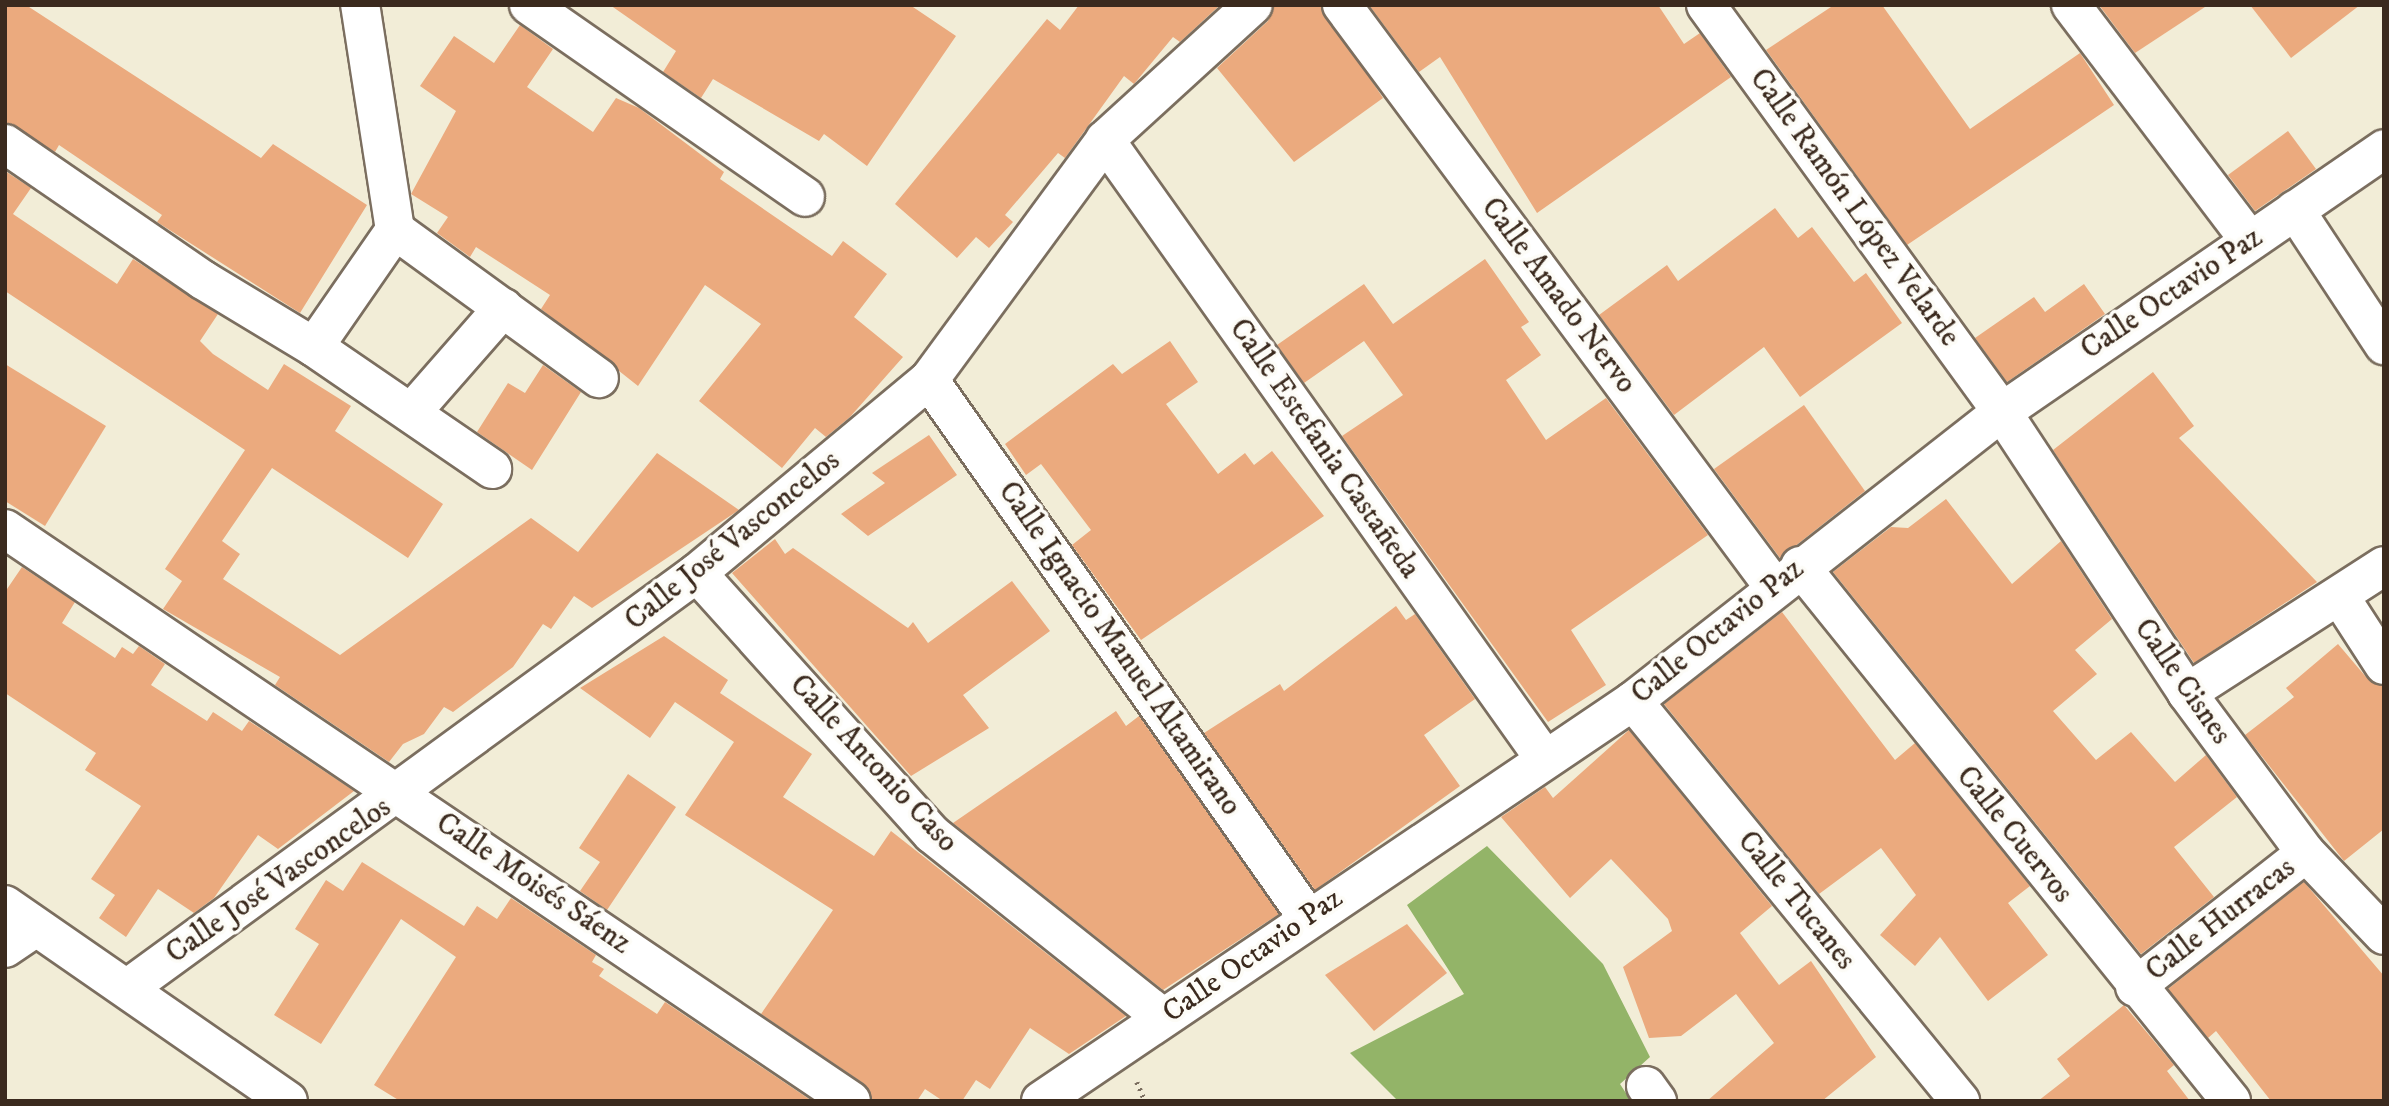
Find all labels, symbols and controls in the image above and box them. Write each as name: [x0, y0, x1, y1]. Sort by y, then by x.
street label: Calle Ramón López Velarde: [1741, 62, 1967, 354]
street label: Calle Amado Nervo: [1473, 191, 1643, 401]
street label: Calle Octavio Paz: [2074, 220, 2270, 368]
street label: Calle Estefania Castañeda: [1221, 312, 1427, 586]
street label: Calle José Vasconcelos: [618, 443, 848, 639]
street label: Calle Ignacio Manuel Altamirano: [990, 475, 1248, 823]
street label: Calle Octavio Paz: [1625, 552, 1811, 712]
street label: Calle Cisnes: [2126, 612, 2238, 752]
street label: Calle Antonio Caso: [781, 668, 965, 860]
street label: Calle Cuervos: [1948, 759, 2080, 911]
street label: Calle José Vasconcelos: [160, 790, 398, 972]
street label: Calle Moisés Sáenz: [429, 806, 637, 962]
street label: Calle Tucanes: [1729, 824, 1863, 978]
street label: Calle Hurracas: [2139, 851, 2303, 989]
street label: Calle Octavio Paz: [1156, 881, 1350, 1031]

